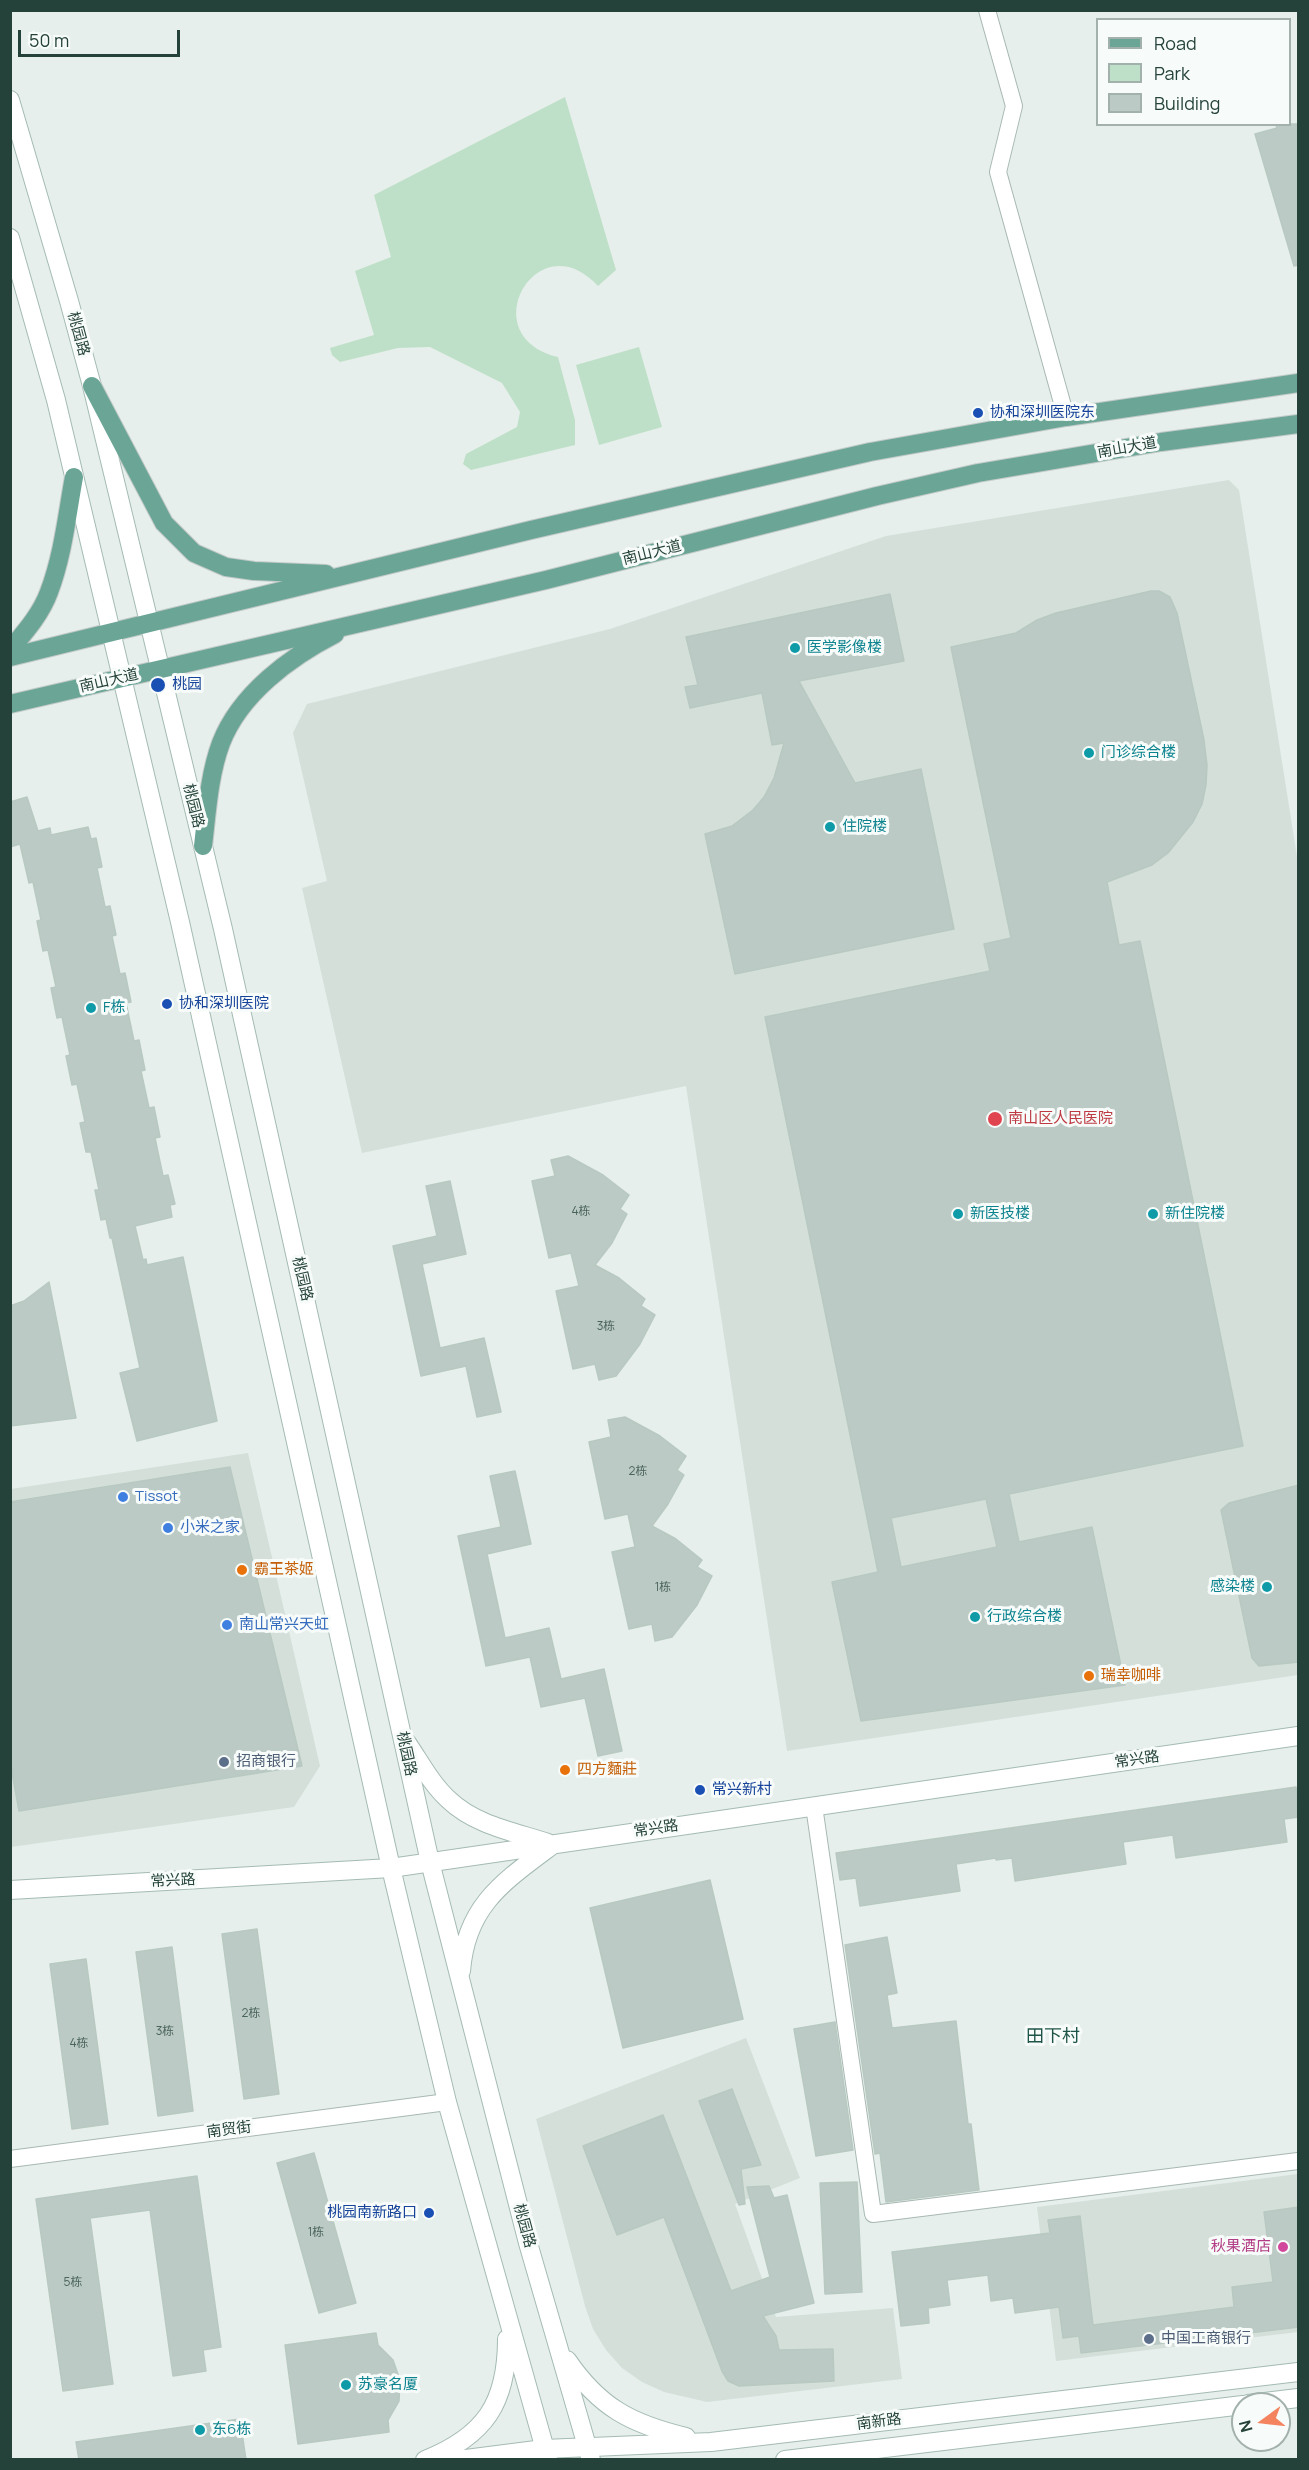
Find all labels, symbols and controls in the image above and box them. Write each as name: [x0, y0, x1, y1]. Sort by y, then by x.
scale bar: [21, 18, 183, 56]
legend: [1096, 18, 1291, 126]
text: 50 m: [29, 28, 69, 52]
text: Road: [1154, 31, 1197, 55]
text: Park: [1154, 61, 1190, 85]
text: Building: [1154, 91, 1220, 115]
street label: 桃园路: [63, 310, 93, 358]
place label: 协和深圳医院东: [990, 404, 1095, 422]
marker: 协和深圳医院东: [971, 406, 985, 420]
street label: 南山大道: [1096, 434, 1158, 462]
street label: 南山大道: [621, 537, 683, 569]
place label: 医学影像楼: [807, 639, 882, 657]
marker: 医学影像楼: [788, 641, 802, 655]
street label: 南山大道: [78, 665, 140, 697]
marker: 桃园: [149, 676, 167, 694]
place label: 桃园: [172, 676, 202, 694]
place label: 门诊综合楼: [1101, 744, 1176, 762]
marker: 门诊综合楼: [1082, 746, 1096, 760]
street label: 桃园路: [179, 782, 207, 830]
place label: 住院楼: [842, 818, 887, 836]
marker: 住院楼: [823, 820, 837, 834]
place label: 协和深圳医院: [179, 995, 269, 1013]
marker: 协和深圳医院: [160, 997, 174, 1011]
place label: F栋: [103, 999, 126, 1017]
marker: F栋: [84, 1001, 98, 1015]
marker: 南山区人民医院: [986, 1110, 1004, 1128]
place label: 南山区人民医院: [1008, 1110, 1113, 1128]
house number: 4栋: [571, 1205, 591, 1219]
place label: 新医技楼: [970, 1205, 1030, 1223]
place label: 新住院楼: [1165, 1205, 1225, 1223]
marker: 新医技楼: [951, 1207, 965, 1221]
marker: 新住院楼: [1146, 1207, 1160, 1221]
street label: 桃园路: [288, 1255, 316, 1303]
house number: 3栋: [597, 1320, 615, 1334]
house number: 2栋: [629, 1465, 647, 1479]
place label: Tissot: [135, 1488, 178, 1506]
marker: Tissot: [116, 1490, 130, 1504]
place label: 小米之家: [180, 1519, 240, 1537]
marker: 小米之家: [161, 1521, 175, 1535]
place label: 霸王茶姬: [254, 1561, 314, 1579]
marker: 霸王茶姬: [235, 1563, 249, 1577]
place label: 感染楼: [1210, 1578, 1255, 1596]
marker: 感染楼: [1260, 1580, 1274, 1594]
house number: 1栋: [655, 1581, 671, 1595]
place label: 行政综合楼: [987, 1608, 1062, 1626]
marker: 行政综合楼: [968, 1610, 982, 1624]
place label: 南山常兴天虹: [239, 1616, 329, 1634]
marker: 南山常兴天虹: [220, 1618, 234, 1632]
place label: 瑞幸咖啡: [1101, 1667, 1161, 1685]
marker: 瑞幸咖啡: [1082, 1669, 1096, 1683]
street label: 桃园路: [393, 1730, 419, 1778]
street label: 常兴路: [1113, 1748, 1161, 1772]
place label: 招商银行: [236, 1753, 296, 1771]
marker: 招商银行: [217, 1755, 231, 1769]
place label: 四方麵莊: [577, 1761, 637, 1779]
marker: 四方麵莊: [558, 1763, 572, 1777]
place label: 常兴新村: [712, 1781, 772, 1799]
marker: 常兴新村: [693, 1783, 707, 1797]
street label: 常兴路: [632, 1817, 680, 1841]
street label: 常兴路: [150, 1871, 196, 1891]
house number: 2栋: [242, 2007, 260, 2021]
house number: 3栋: [156, 2025, 174, 2039]
district label: 田下村: [1026, 2026, 1080, 2048]
house number: 4栋: [69, 2037, 89, 2051]
street label: 南贸街: [206, 2118, 252, 2142]
street label: 桃园路: [509, 2202, 539, 2250]
place label: 桃园南新路口: [327, 2204, 417, 2222]
marker: 桃园南新路口: [422, 2206, 436, 2220]
house number: 1栋: [308, 2226, 324, 2240]
place label: 秋果酒店: [1211, 2238, 1271, 2256]
marker: 秋果酒店: [1276, 2240, 1290, 2254]
house number: 5栋: [64, 2276, 82, 2290]
place label: 中国工商银行: [1161, 2330, 1251, 2348]
marker: 中国工商银行: [1142, 2332, 1156, 2346]
place label: 苏豪名厦: [358, 2376, 418, 2394]
marker: 苏豪名厦: [339, 2378, 353, 2392]
north arrow: [1231, 2392, 1291, 2452]
street label: 南新路: [856, 2410, 902, 2434]
text: N: [1233, 2418, 1258, 2435]
place label: 东6栋: [212, 2421, 251, 2439]
marker: 东6栋: [193, 2423, 207, 2437]

